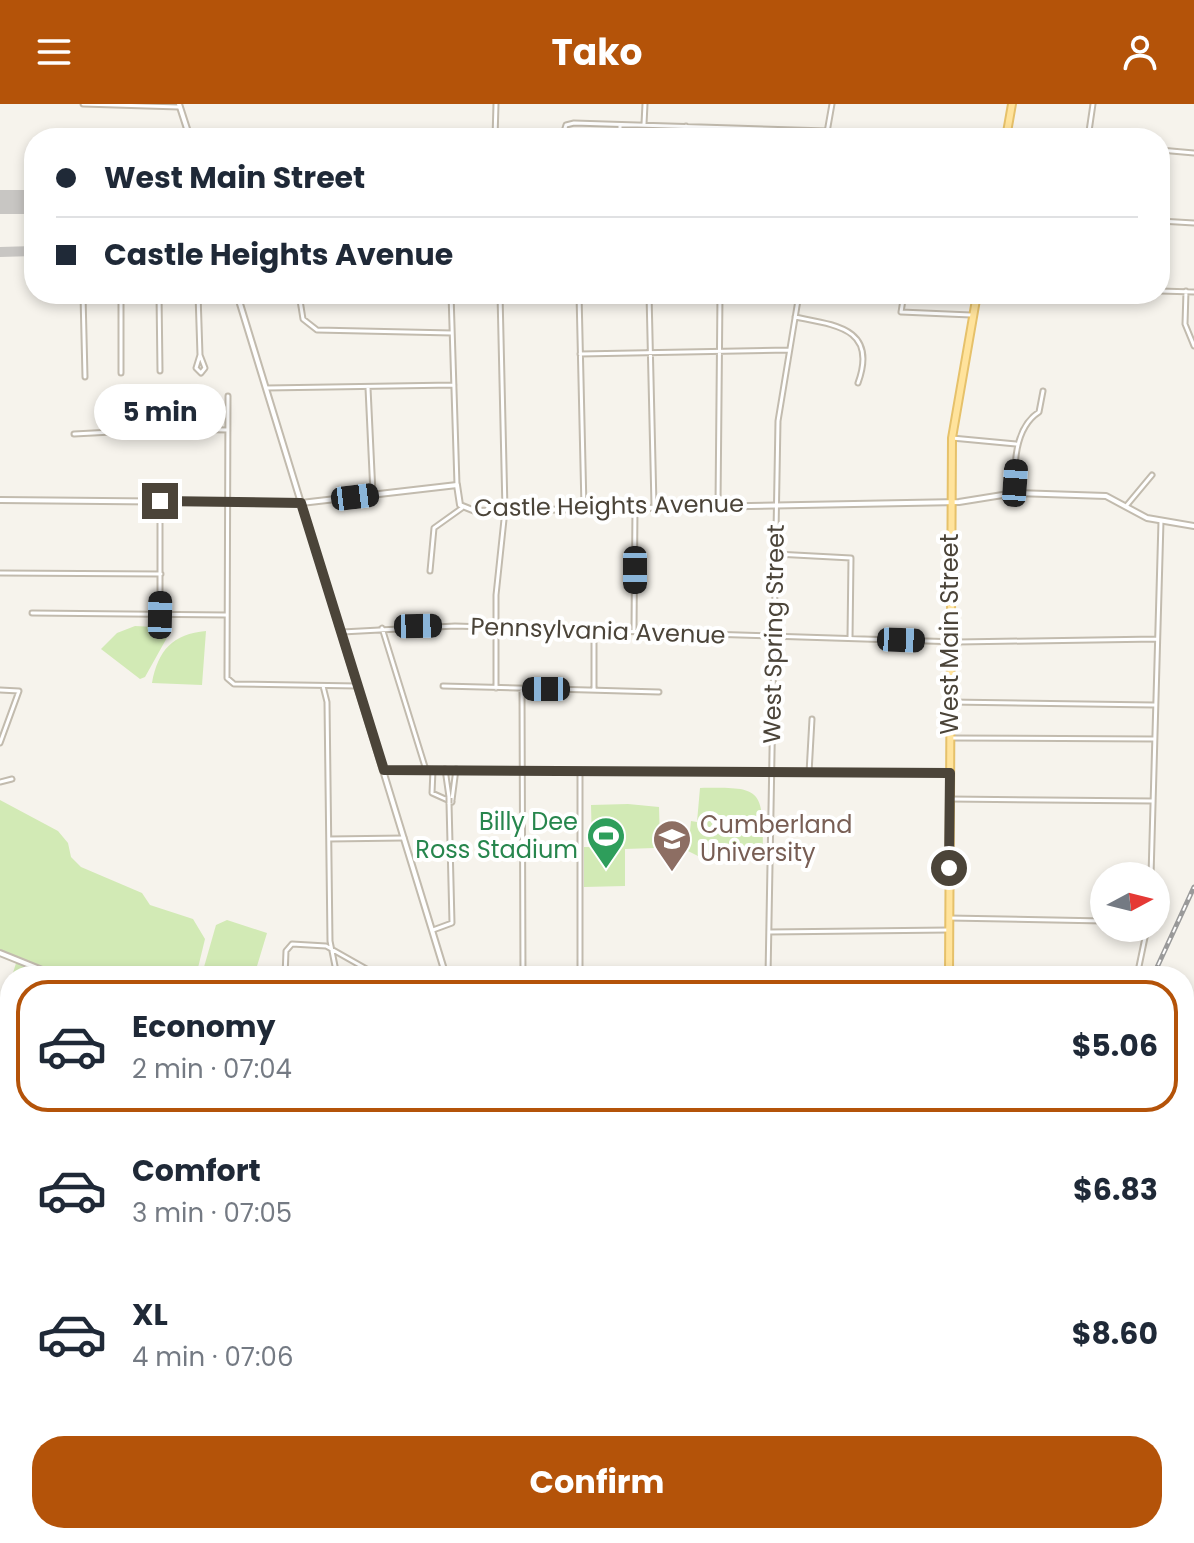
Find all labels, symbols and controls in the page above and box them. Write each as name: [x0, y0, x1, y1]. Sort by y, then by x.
text: Tako: [552, 27, 642, 78]
icon: menu: [32, 30, 76, 74]
icon: person: [1118, 30, 1162, 74]
text: West Main Street: [104, 156, 365, 199]
text: Castle Heights Avenue: [104, 233, 453, 276]
callout: 5 min: [94, 385, 226, 441]
text: 5 min: [122, 394, 198, 430]
car: [1001, 458, 1029, 508]
car: [330, 482, 380, 512]
route end: [142, 483, 178, 519]
street label: Castle Heights Avenue: [474, 487, 744, 524]
street label: West Spring Street: [755, 524, 792, 744]
street label: West Main Street: [933, 534, 966, 734]
car: [623, 546, 647, 594]
car: [148, 591, 172, 639]
street label: Pennsylvania Avenue: [470, 610, 726, 651]
car: [394, 614, 442, 638]
car: [877, 627, 925, 653]
car: [522, 677, 570, 701]
place label: Billy Dee Ross Stadium: [415, 805, 578, 866]
place label: Cumberland University: [700, 808, 852, 869]
sports icon: Billy Dee Ross Stadium: [585, 815, 627, 870]
school or university icon: Cumberland University: [651, 818, 693, 873]
route start: [931, 850, 967, 886]
north arrow: [1090, 862, 1170, 942]
map controls: [1090, 862, 1170, 942]
text: Economy: [132, 1005, 276, 1048]
icon: car: [36, 1010, 108, 1082]
text: $5.06: [1072, 1024, 1158, 1067]
text: 2 min · 07:04: [132, 1051, 292, 1087]
text: Comfort: [132, 1149, 261, 1192]
icon: car: [36, 1154, 108, 1226]
text: $6.83: [1073, 1168, 1158, 1211]
text: 3 min · 07:05: [132, 1195, 292, 1231]
text: XL: [132, 1293, 168, 1336]
icon: car: [36, 1298, 108, 1370]
text: $8.60: [1072, 1312, 1158, 1355]
text: 4 min · 07:06: [132, 1339, 293, 1375]
button: Confirm: [32, 1436, 1162, 1528]

